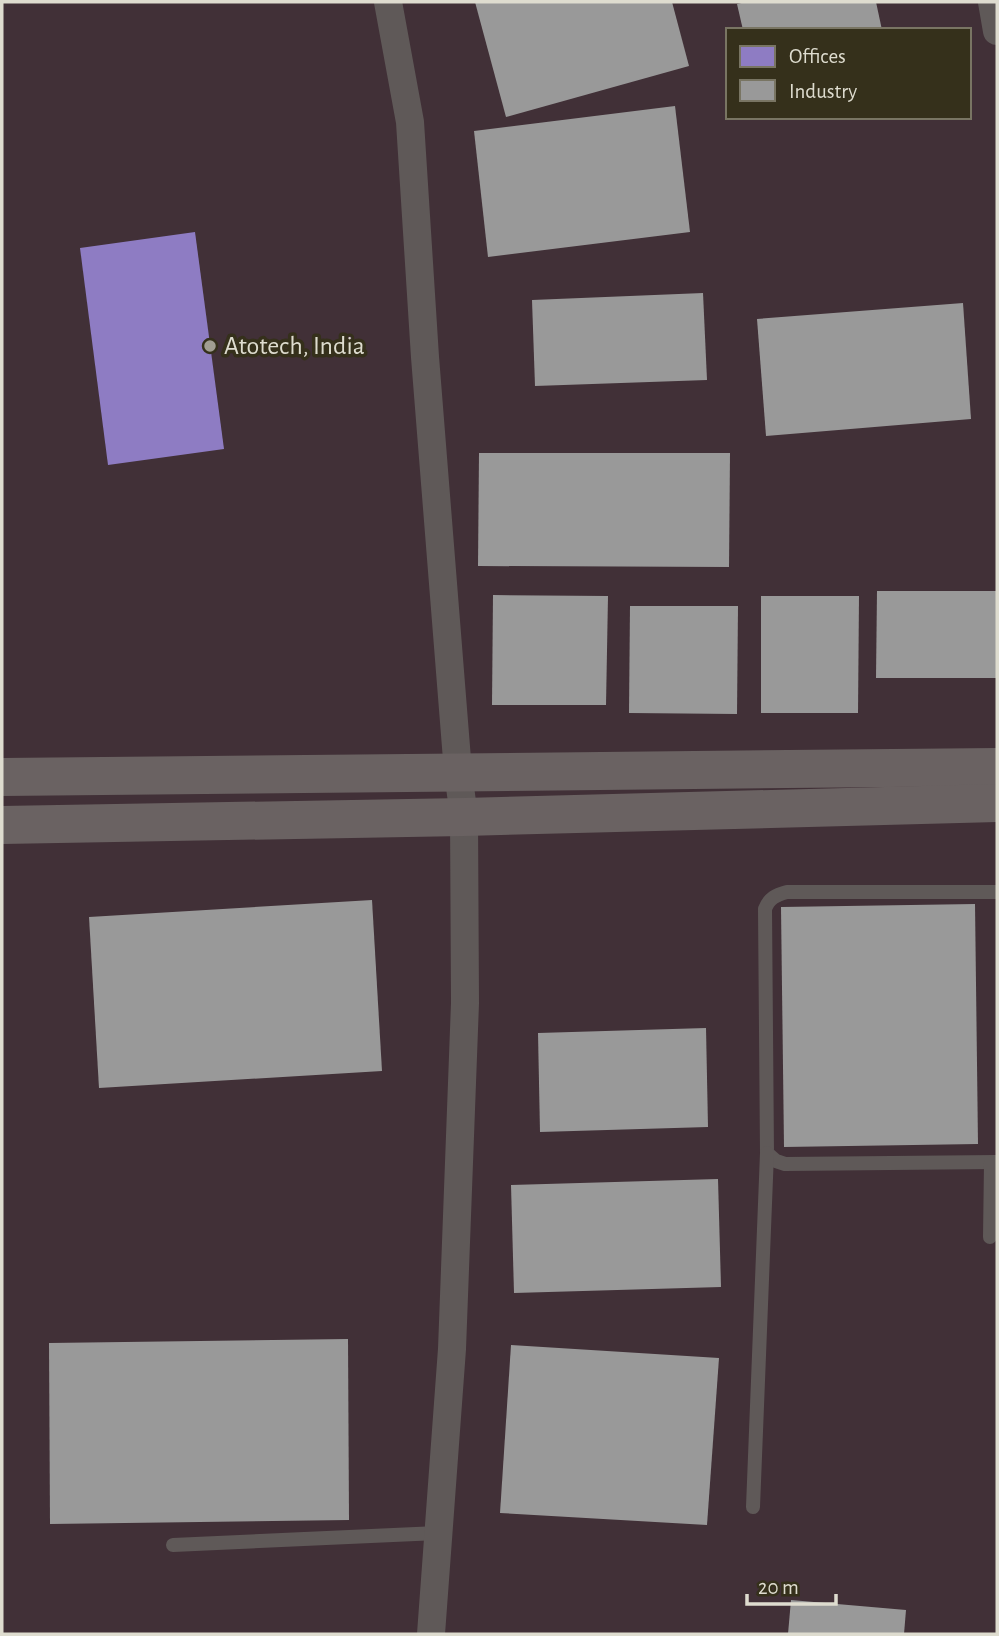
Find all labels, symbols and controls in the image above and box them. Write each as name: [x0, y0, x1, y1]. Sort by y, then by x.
legend: [726, 28, 971, 119]
text: Offices: [789, 46, 846, 67]
text: Industry: [789, 81, 857, 102]
place label: Atotech, India: [224, 333, 365, 359]
marker: Atotech, India: [202, 338, 218, 354]
scale bar: [747, 1562, 836, 1606]
text: 20 m: [758, 1577, 799, 1598]

